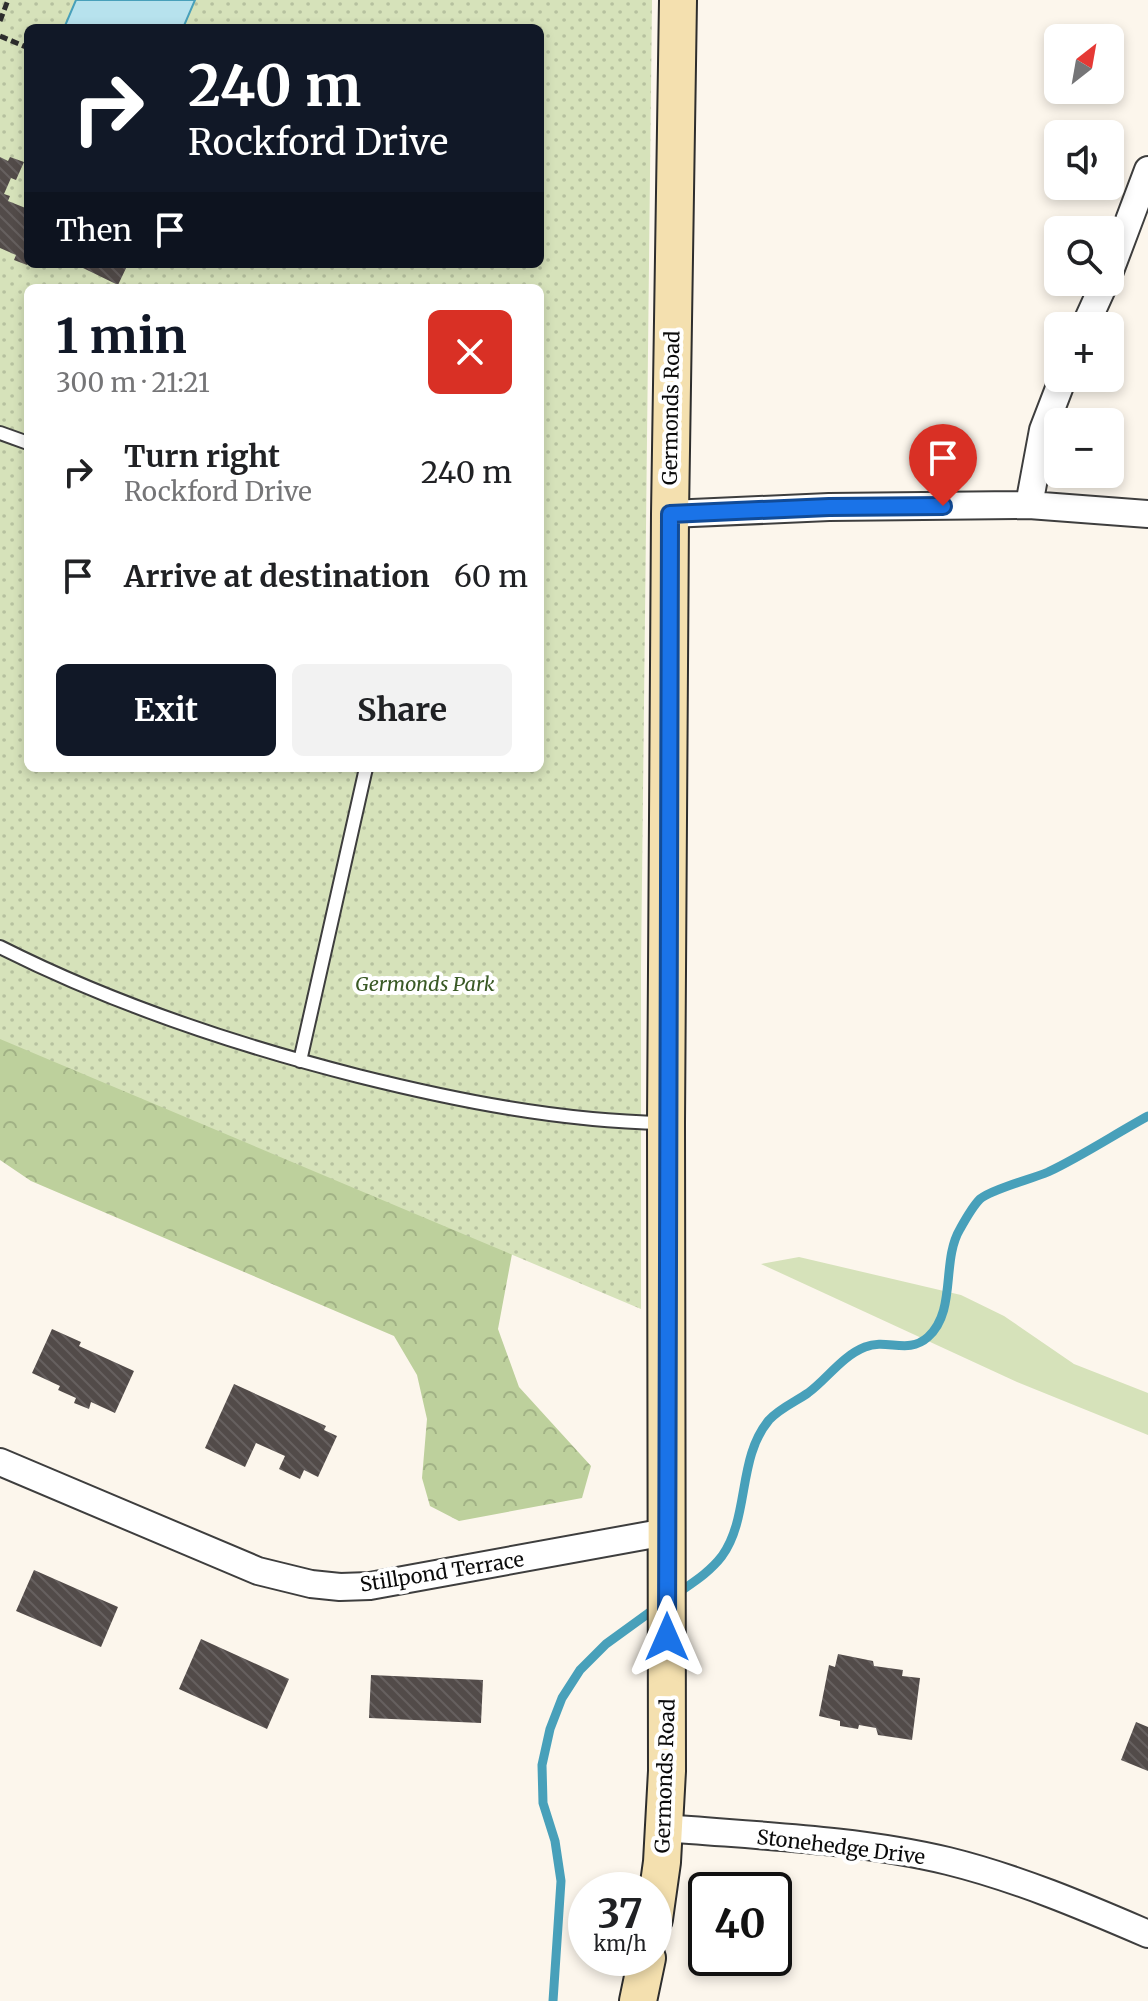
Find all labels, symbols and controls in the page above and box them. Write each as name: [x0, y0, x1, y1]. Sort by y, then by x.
north arrow: [1044, 24, 1124, 104]
map controls: [1044, 24, 1124, 488]
text: 240 m: [188, 51, 361, 121]
icon: right: [56, 56, 160, 160]
text: Rockford Drive: [188, 120, 448, 165]
button: sound: [1044, 120, 1124, 200]
icon: arrive: [148, 208, 192, 252]
text: Then: [56, 211, 132, 249]
button: search: [1044, 216, 1124, 296]
text: 1 min: [56, 306, 187, 366]
button: close: [428, 310, 512, 394]
button: +: [1044, 312, 1124, 392]
street label: Germonds Road: [657, 331, 684, 485]
text: 300 m · 21:21: [56, 366, 210, 399]
button: −: [1044, 408, 1124, 488]
pin: [909, 424, 977, 506]
icon: arrive: [921, 436, 965, 480]
text: Turn right: [124, 437, 280, 475]
icon: right: [56, 450, 100, 494]
text: 240 m: [421, 453, 512, 491]
text: Rockford Drive: [124, 475, 312, 508]
icon: arrive: [56, 554, 100, 598]
text: Arrive at destination: [124, 557, 430, 595]
text: 60 m: [454, 557, 528, 595]
button: Exit: [56, 664, 276, 756]
button: Share: [292, 664, 512, 756]
park label: Germonds Park: [355, 971, 495, 996]
street label: Stillpond Terrace: [358, 1546, 526, 1597]
position arrow: [625, 1595, 709, 1679]
street label: Germonds Road: [649, 1698, 680, 1854]
street label: Stonehedge Drive: [756, 1824, 927, 1869]
speed limit sign: 40: [688, 1872, 792, 1976]
text: 37: [597, 1889, 643, 1939]
text: km/h: [594, 1931, 646, 1956]

